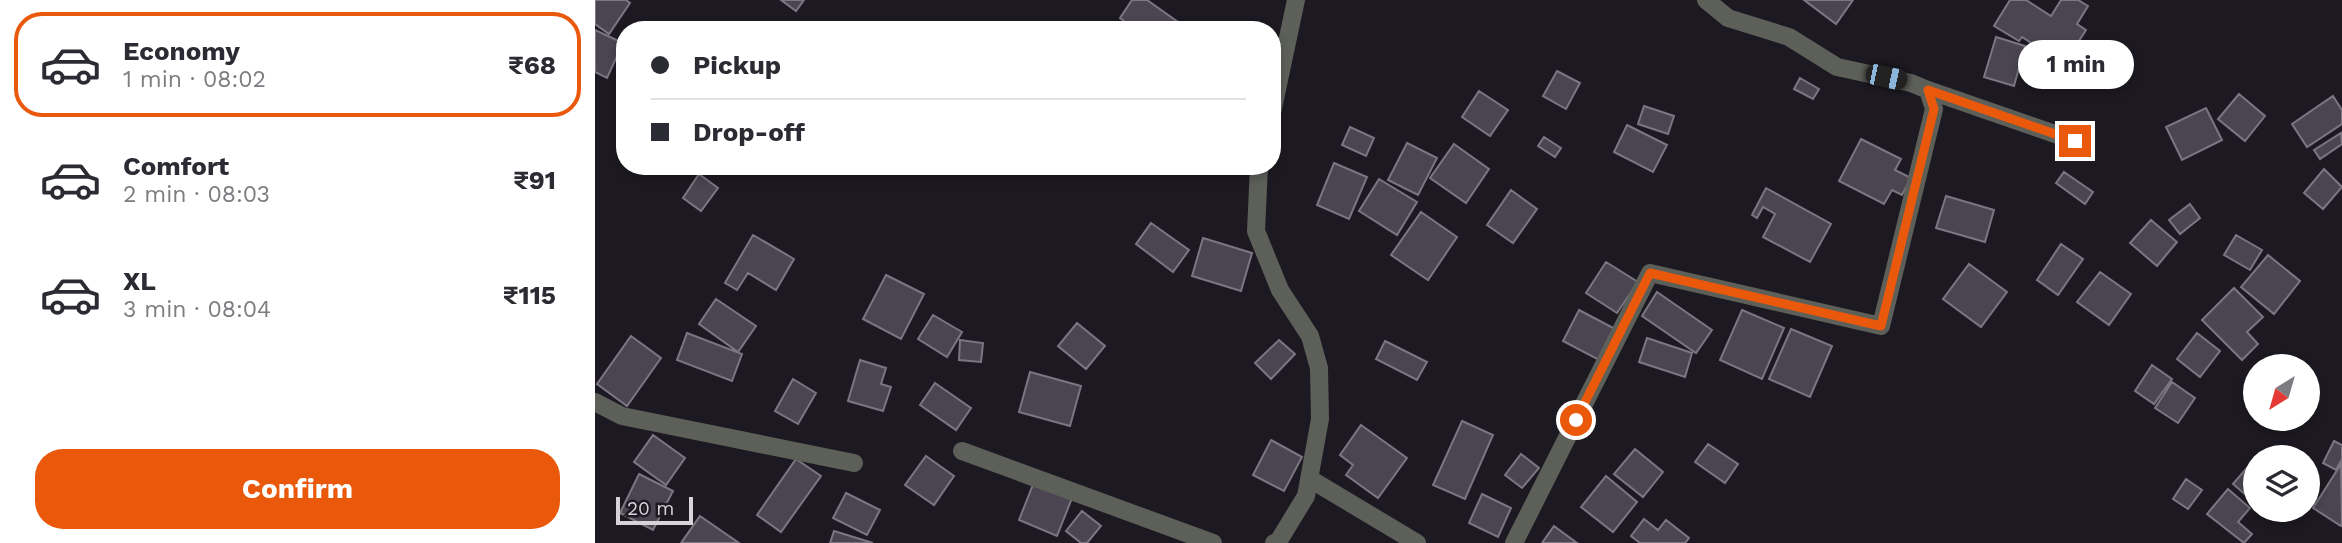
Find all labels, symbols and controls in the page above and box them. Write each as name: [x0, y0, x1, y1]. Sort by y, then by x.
icon: car: [39, 33, 102, 96]
text: Economy: [123, 36, 240, 66]
callout: 1 min: [2017, 40, 2133, 88]
text: ₹68: [508, 50, 556, 80]
text: Pickup: [693, 50, 781, 80]
text: 1 min: [2046, 51, 2106, 78]
car: [1864, 62, 1909, 92]
text: 1 min · 08:02: [123, 66, 266, 93]
text: Drop-off: [693, 117, 805, 147]
route end: [2059, 125, 2091, 157]
icon: car: [39, 148, 102, 211]
text: Comfort: [123, 151, 229, 181]
text: ₹91: [513, 165, 556, 195]
text: 2 min · 08:03: [123, 181, 270, 208]
icon: car: [39, 263, 102, 326]
text: XL: [123, 266, 156, 296]
text: ₹115: [503, 280, 556, 310]
text: 3 min · 08:04: [123, 296, 271, 323]
north arrow: [2243, 354, 2321, 430]
map controls: [2243, 354, 2320, 522]
route start: [1560, 404, 1592, 436]
button: layers: [2243, 445, 2320, 522]
button: Confirm: [35, 449, 560, 529]
scale bar: [616, 494, 693, 526]
text: 20 m: [627, 497, 674, 520]

